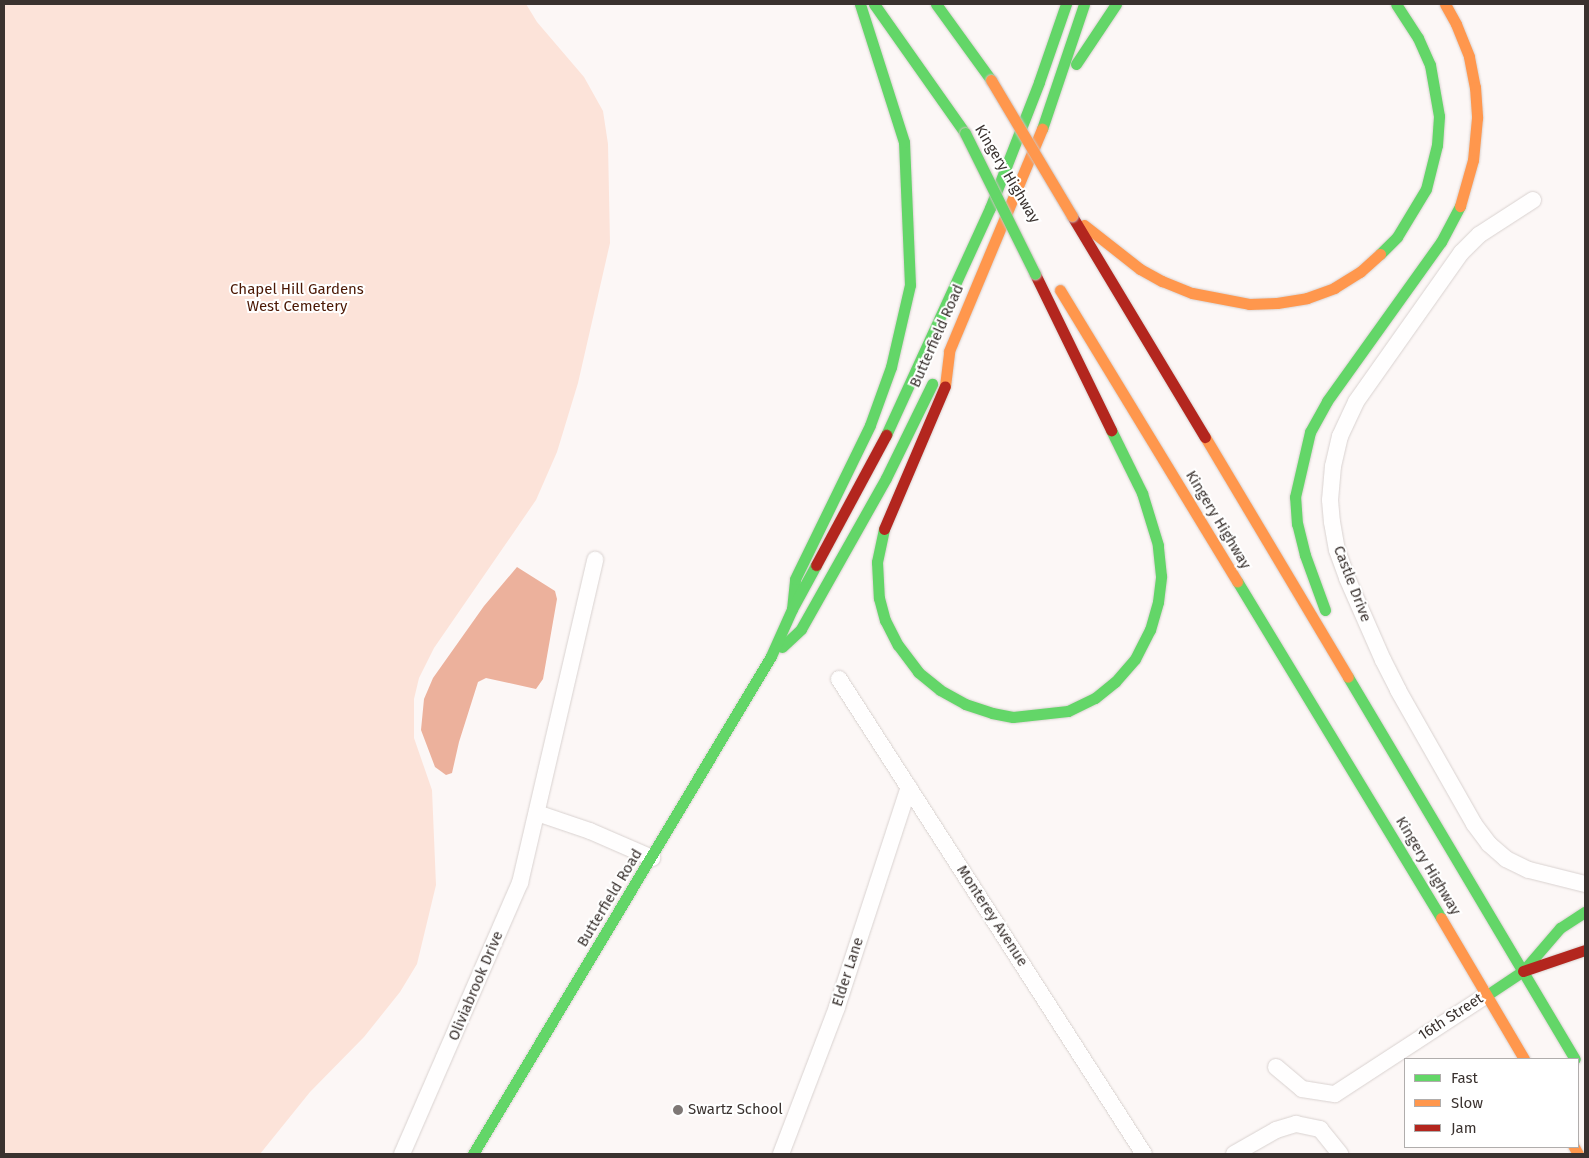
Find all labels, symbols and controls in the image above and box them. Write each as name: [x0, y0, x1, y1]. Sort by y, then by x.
street label: Kingery Highway: [971, 122, 1043, 226]
park label: Chapel Hill Gardens West Cemetery: [230, 280, 364, 315]
street label: Butterfield Road: [906, 282, 968, 390]
street label: Kingery Highway: [1182, 468, 1254, 572]
street label: Castle Drive: [1329, 543, 1375, 625]
street label: Kingery Highway: [1392, 814, 1464, 918]
street label: Butterfield Road: [574, 846, 646, 950]
street label: Monterey Avenue: [953, 862, 1031, 970]
street label: Oliviabrook Drive: [445, 928, 507, 1044]
street label: Elder Lane: [828, 935, 868, 1009]
street label: 16th Street: [1415, 989, 1487, 1045]
legend: [1404, 1058, 1579, 1148]
text: Fast: [1451, 1069, 1478, 1087]
text: Slow: [1451, 1094, 1483, 1112]
place label: Swartz School: [688, 1101, 783, 1119]
marker: Swartz School: [672, 1104, 684, 1116]
text: Jam: [1451, 1119, 1477, 1137]

